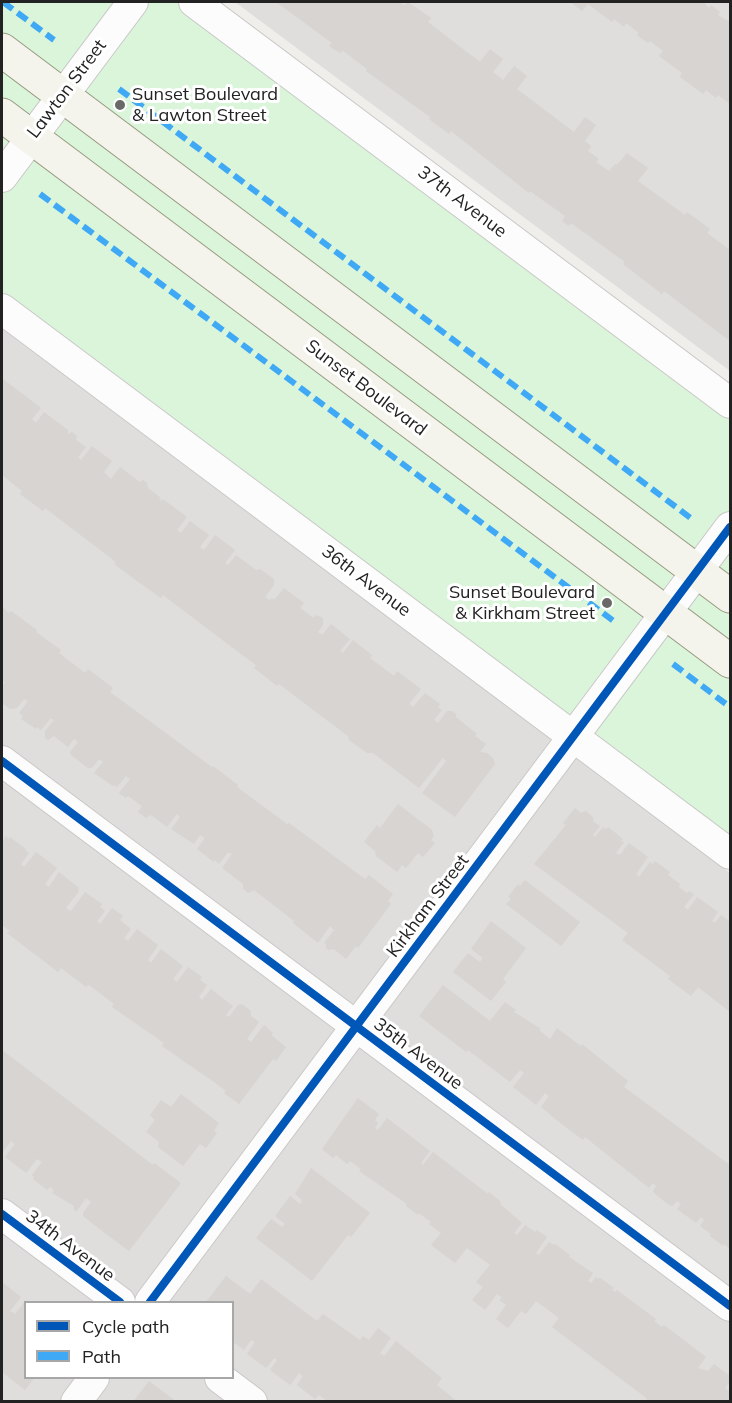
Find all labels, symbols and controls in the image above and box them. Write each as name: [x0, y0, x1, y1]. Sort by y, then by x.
street label: Lawton Street: [23, 35, 111, 143]
place label: Sunset Boulevard & Lawton Street: [132, 84, 278, 127]
marker: Sunset Boulevard & Lawton Street: [113, 98, 127, 112]
street label: 37th Avenue: [413, 162, 511, 242]
street label: Sunset Boulevard: [301, 335, 431, 441]
street label: 36th Avenue: [317, 541, 415, 621]
place label: Sunset Boulevard & Kirkham Street: [449, 582, 595, 624]
marker: Sunset Boulevard & Kirkham Street: [600, 596, 614, 610]
street label: Kirkham Street: [382, 850, 474, 962]
street label: 35th Avenue: [369, 1014, 467, 1094]
street label: 34th Avenue: [21, 1206, 119, 1286]
legend: [24, 1301, 234, 1379]
text: Cycle path: [82, 1315, 169, 1338]
text: Path: [82, 1345, 121, 1368]

